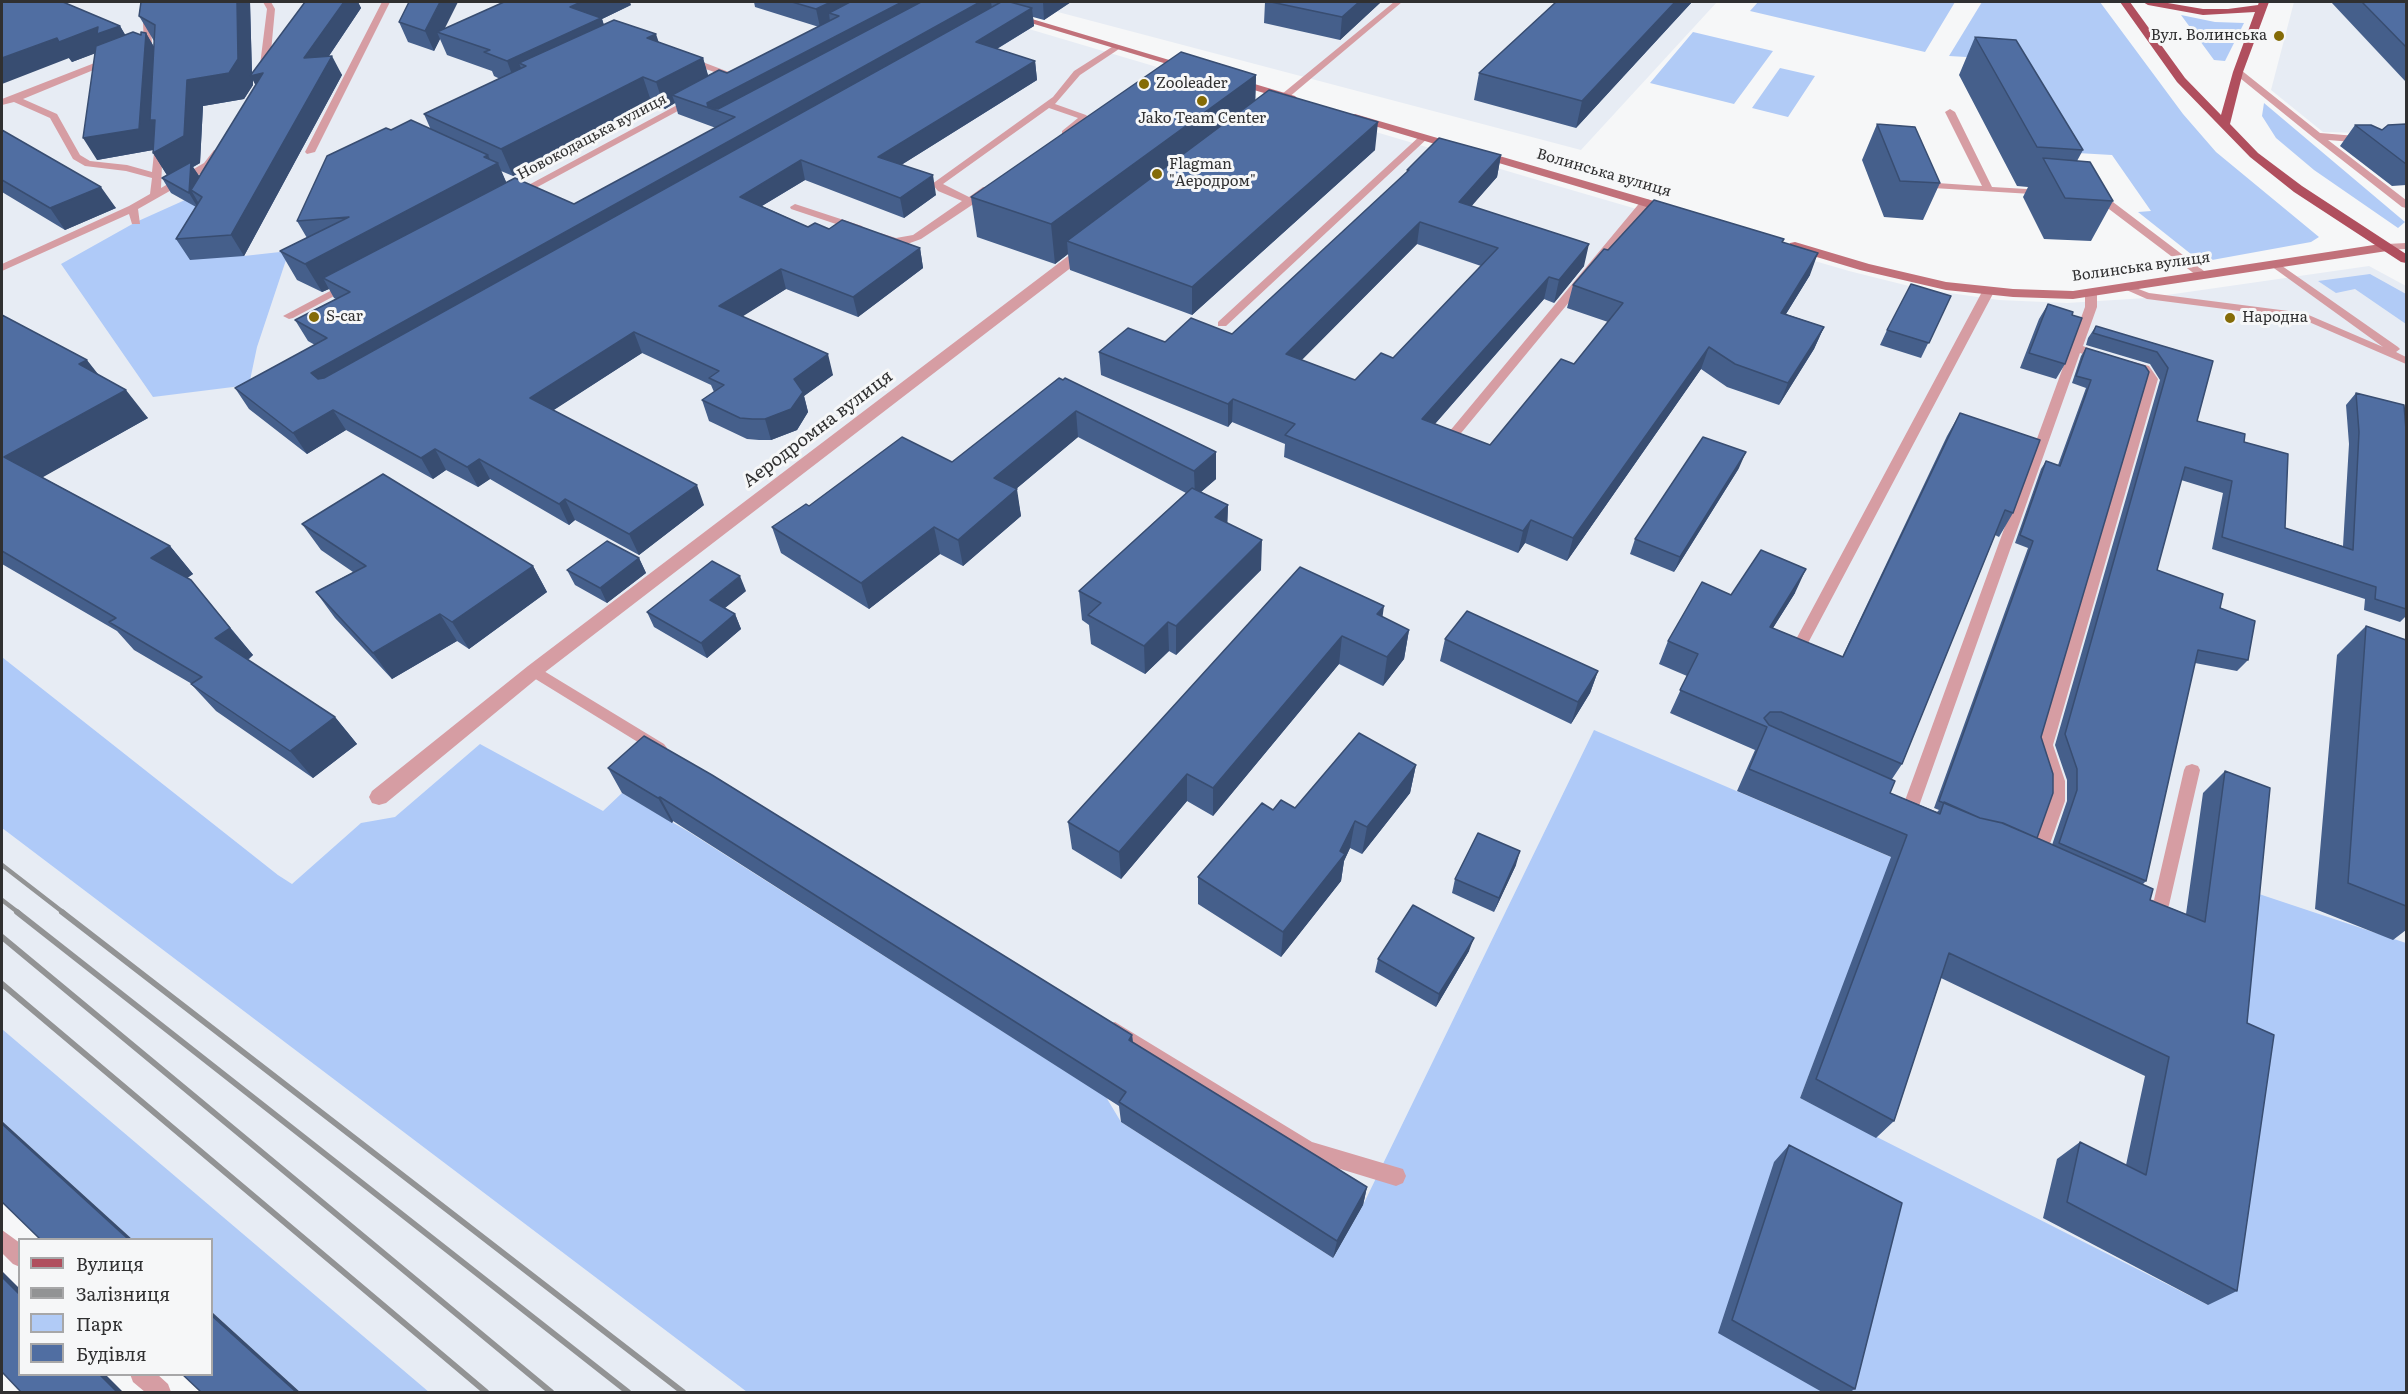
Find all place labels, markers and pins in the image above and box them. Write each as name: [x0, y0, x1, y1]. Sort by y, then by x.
place label: Вул. Волинська: [2151, 27, 2267, 45]
marker: Вул. Волинська: [2272, 29, 2286, 43]
place label: Zooleader: [1156, 75, 1228, 93]
marker: Zooleader: [1137, 77, 1151, 91]
marker: Jako Team Center: [1195, 94, 1209, 108]
place label: Jako Team Center: [1138, 110, 1266, 128]
place label: Flagman "Аеродром": [1169, 156, 1256, 191]
marker: Flagman "Аеродром": [1150, 167, 1164, 181]
place label: S-car: [326, 308, 363, 326]
place label: Народна: [2242, 309, 2308, 327]
marker: S-car: [307, 310, 321, 324]
marker: Народна: [2223, 311, 2237, 325]

